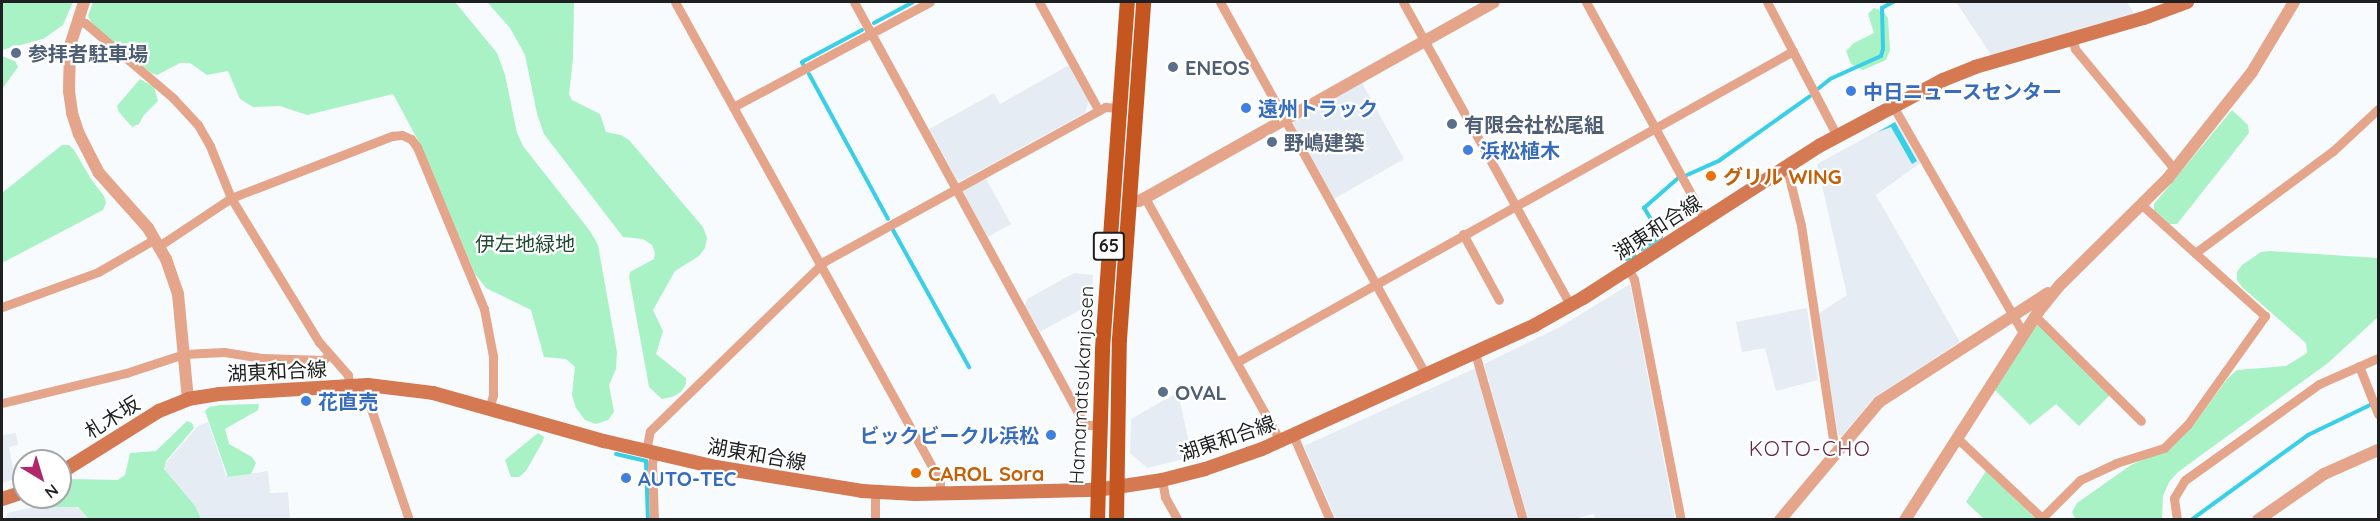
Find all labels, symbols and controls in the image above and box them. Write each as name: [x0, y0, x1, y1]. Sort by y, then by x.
place label: 参拝者駐車場: [28, 41, 148, 65]
marker: 参拝者駐車場: [9, 46, 23, 60]
place label: ENEOS: [1185, 55, 1250, 79]
marker: ENEOS: [1166, 60, 1180, 74]
place label: 中日ニュースセンター: [1863, 79, 2063, 103]
marker: 中日ニュースセンター: [1844, 84, 1858, 98]
place label: 遠州トラック: [1258, 96, 1378, 120]
marker: 遠州トラック: [1239, 101, 1253, 115]
place label: 有限会社松尾組: [1464, 112, 1604, 136]
marker: 有限会社松尾組: [1445, 117, 1459, 131]
place label: 野嶋建築: [1284, 130, 1364, 154]
marker: 野嶋建築: [1265, 135, 1279, 149]
place label: 浜松植木: [1480, 138, 1560, 162]
marker: 浜松植木: [1461, 143, 1475, 157]
place label: グリル WING: [1723, 164, 1842, 188]
marker: グリル WING: [1704, 169, 1718, 183]
street label: 湖東和合線: [1609, 190, 1705, 264]
park label: 伊左地緑地: [475, 231, 575, 255]
road number: 65: [1092, 231, 1126, 261]
street label: Hamamatsukanjosen: [1064, 285, 1098, 485]
street label: 湖東和合線: [226, 356, 328, 386]
place label: OVAL: [1175, 380, 1227, 404]
marker: OVAL: [1156, 385, 1170, 399]
place label: 花直売: [318, 389, 378, 413]
street label: 札木坂: [80, 391, 144, 443]
marker: 花直売: [299, 394, 313, 408]
street label: 湖東和合線: [1176, 410, 1278, 466]
place label: ビックビークル浜松: [859, 423, 1039, 447]
marker: ビックビークル浜松: [1044, 428, 1058, 442]
street label: 湖東和合線: [706, 433, 808, 475]
district label: KOTO-CHO: [1749, 435, 1871, 461]
north arrow: [12, 449, 72, 509]
place label: CAROL Sora: [928, 461, 1044, 485]
place label: AUTO-TEC: [638, 466, 736, 490]
marker: CAROL Sora: [909, 466, 923, 480]
marker: AUTO-TEC: [619, 471, 633, 485]
text: N: [41, 480, 63, 503]

